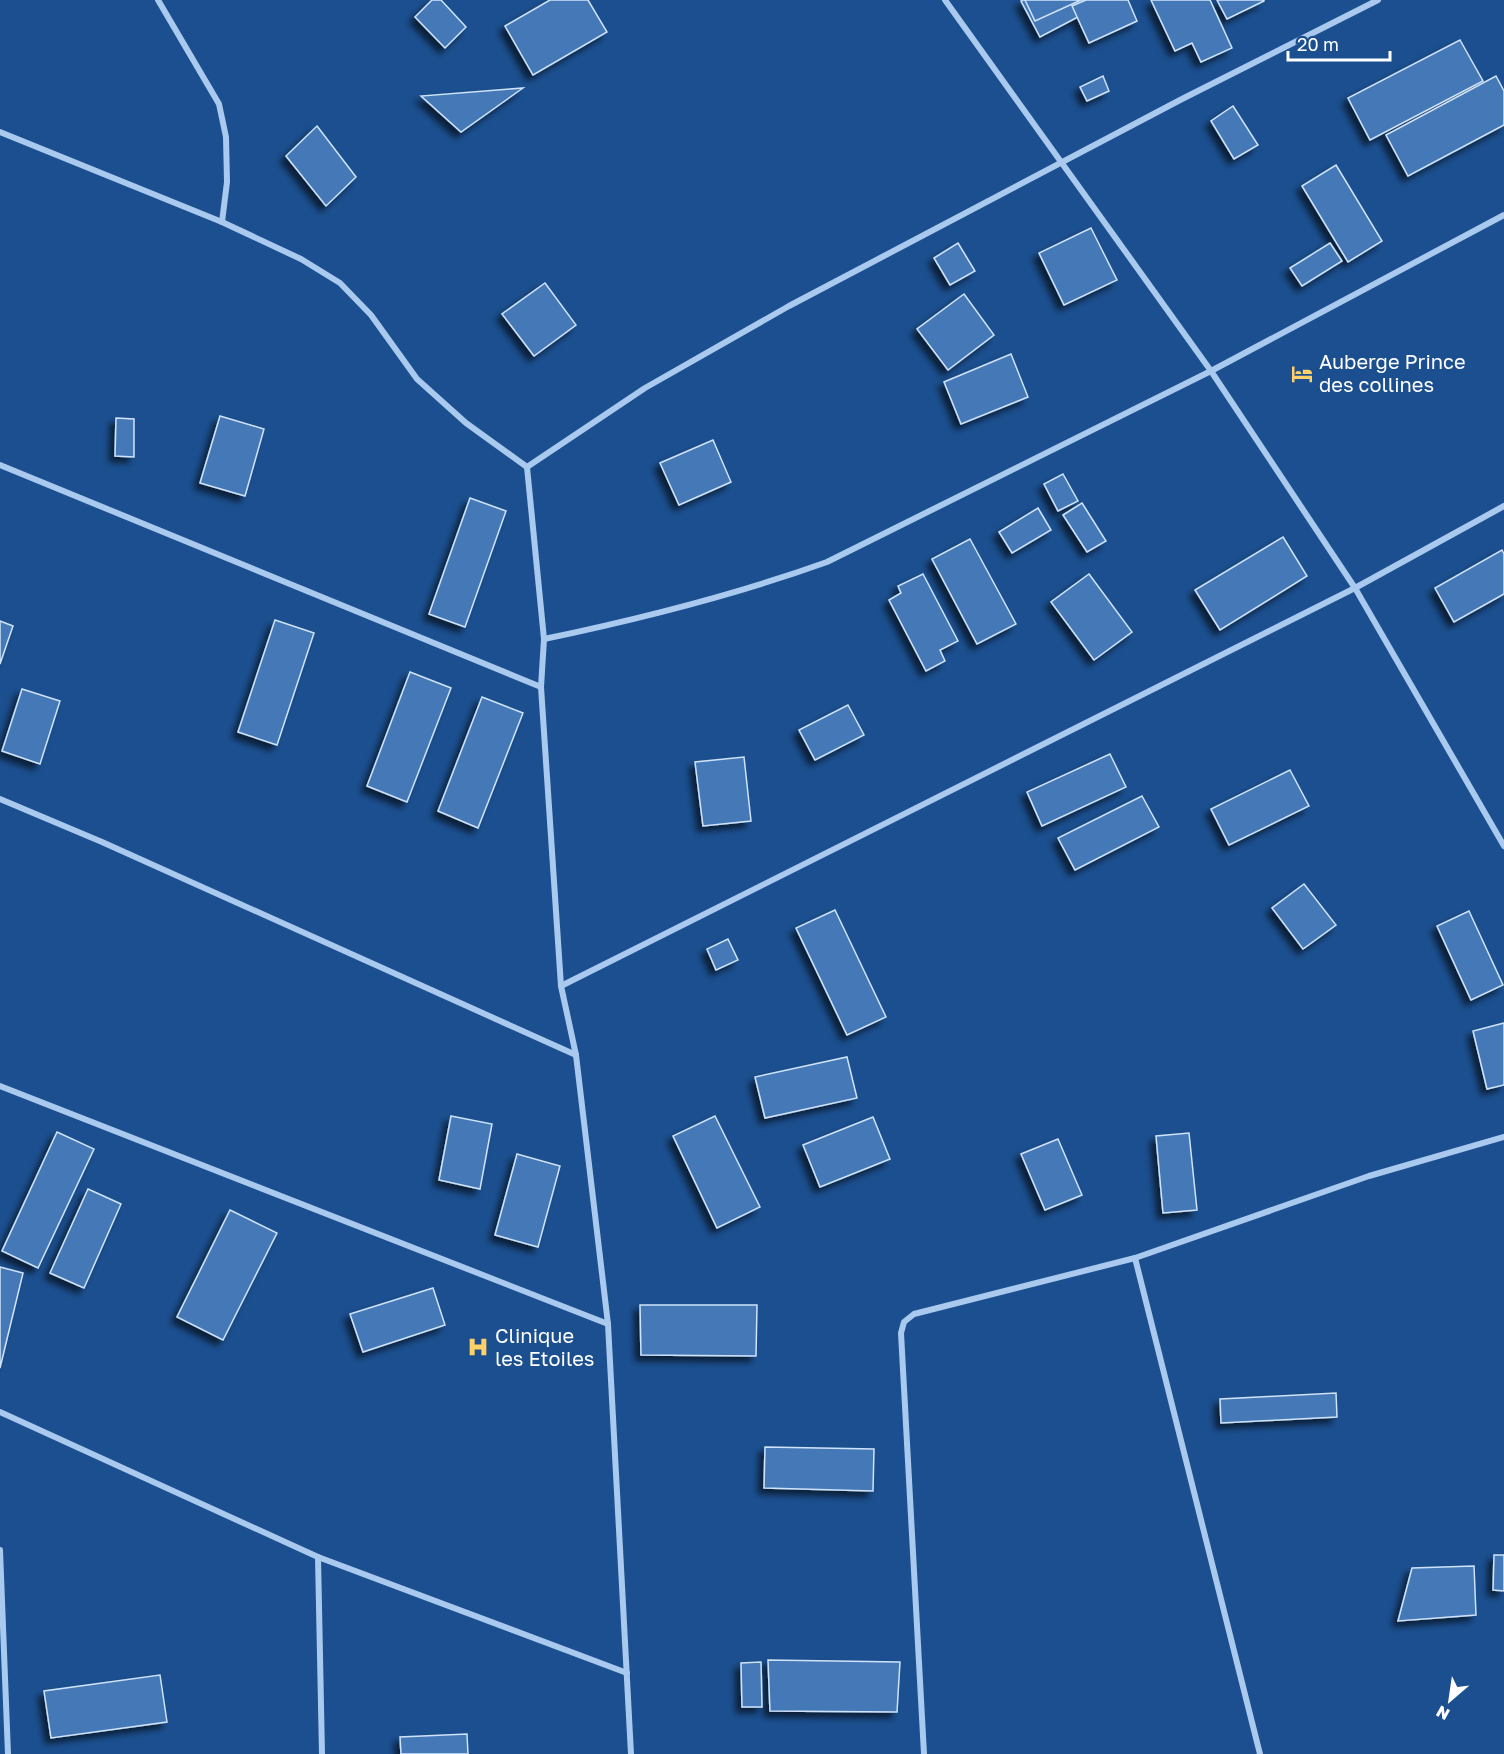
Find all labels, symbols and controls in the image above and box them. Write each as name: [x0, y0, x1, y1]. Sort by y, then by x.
scale bar: [1288, 24, 1390, 62]
text: 20 m: [1297, 33, 1339, 55]
place label: Auberge Prince des collines: [1319, 349, 1466, 396]
hotel icon: Auberge Prince des collines: [1290, 362, 1314, 386]
place label: Clinique les Etoiles: [495, 1323, 594, 1370]
hospital icon: Clinique les Etoiles: [466, 1335, 490, 1359]
north arrow: [1420, 1670, 1480, 1730]
text: N: [1433, 1701, 1453, 1725]

